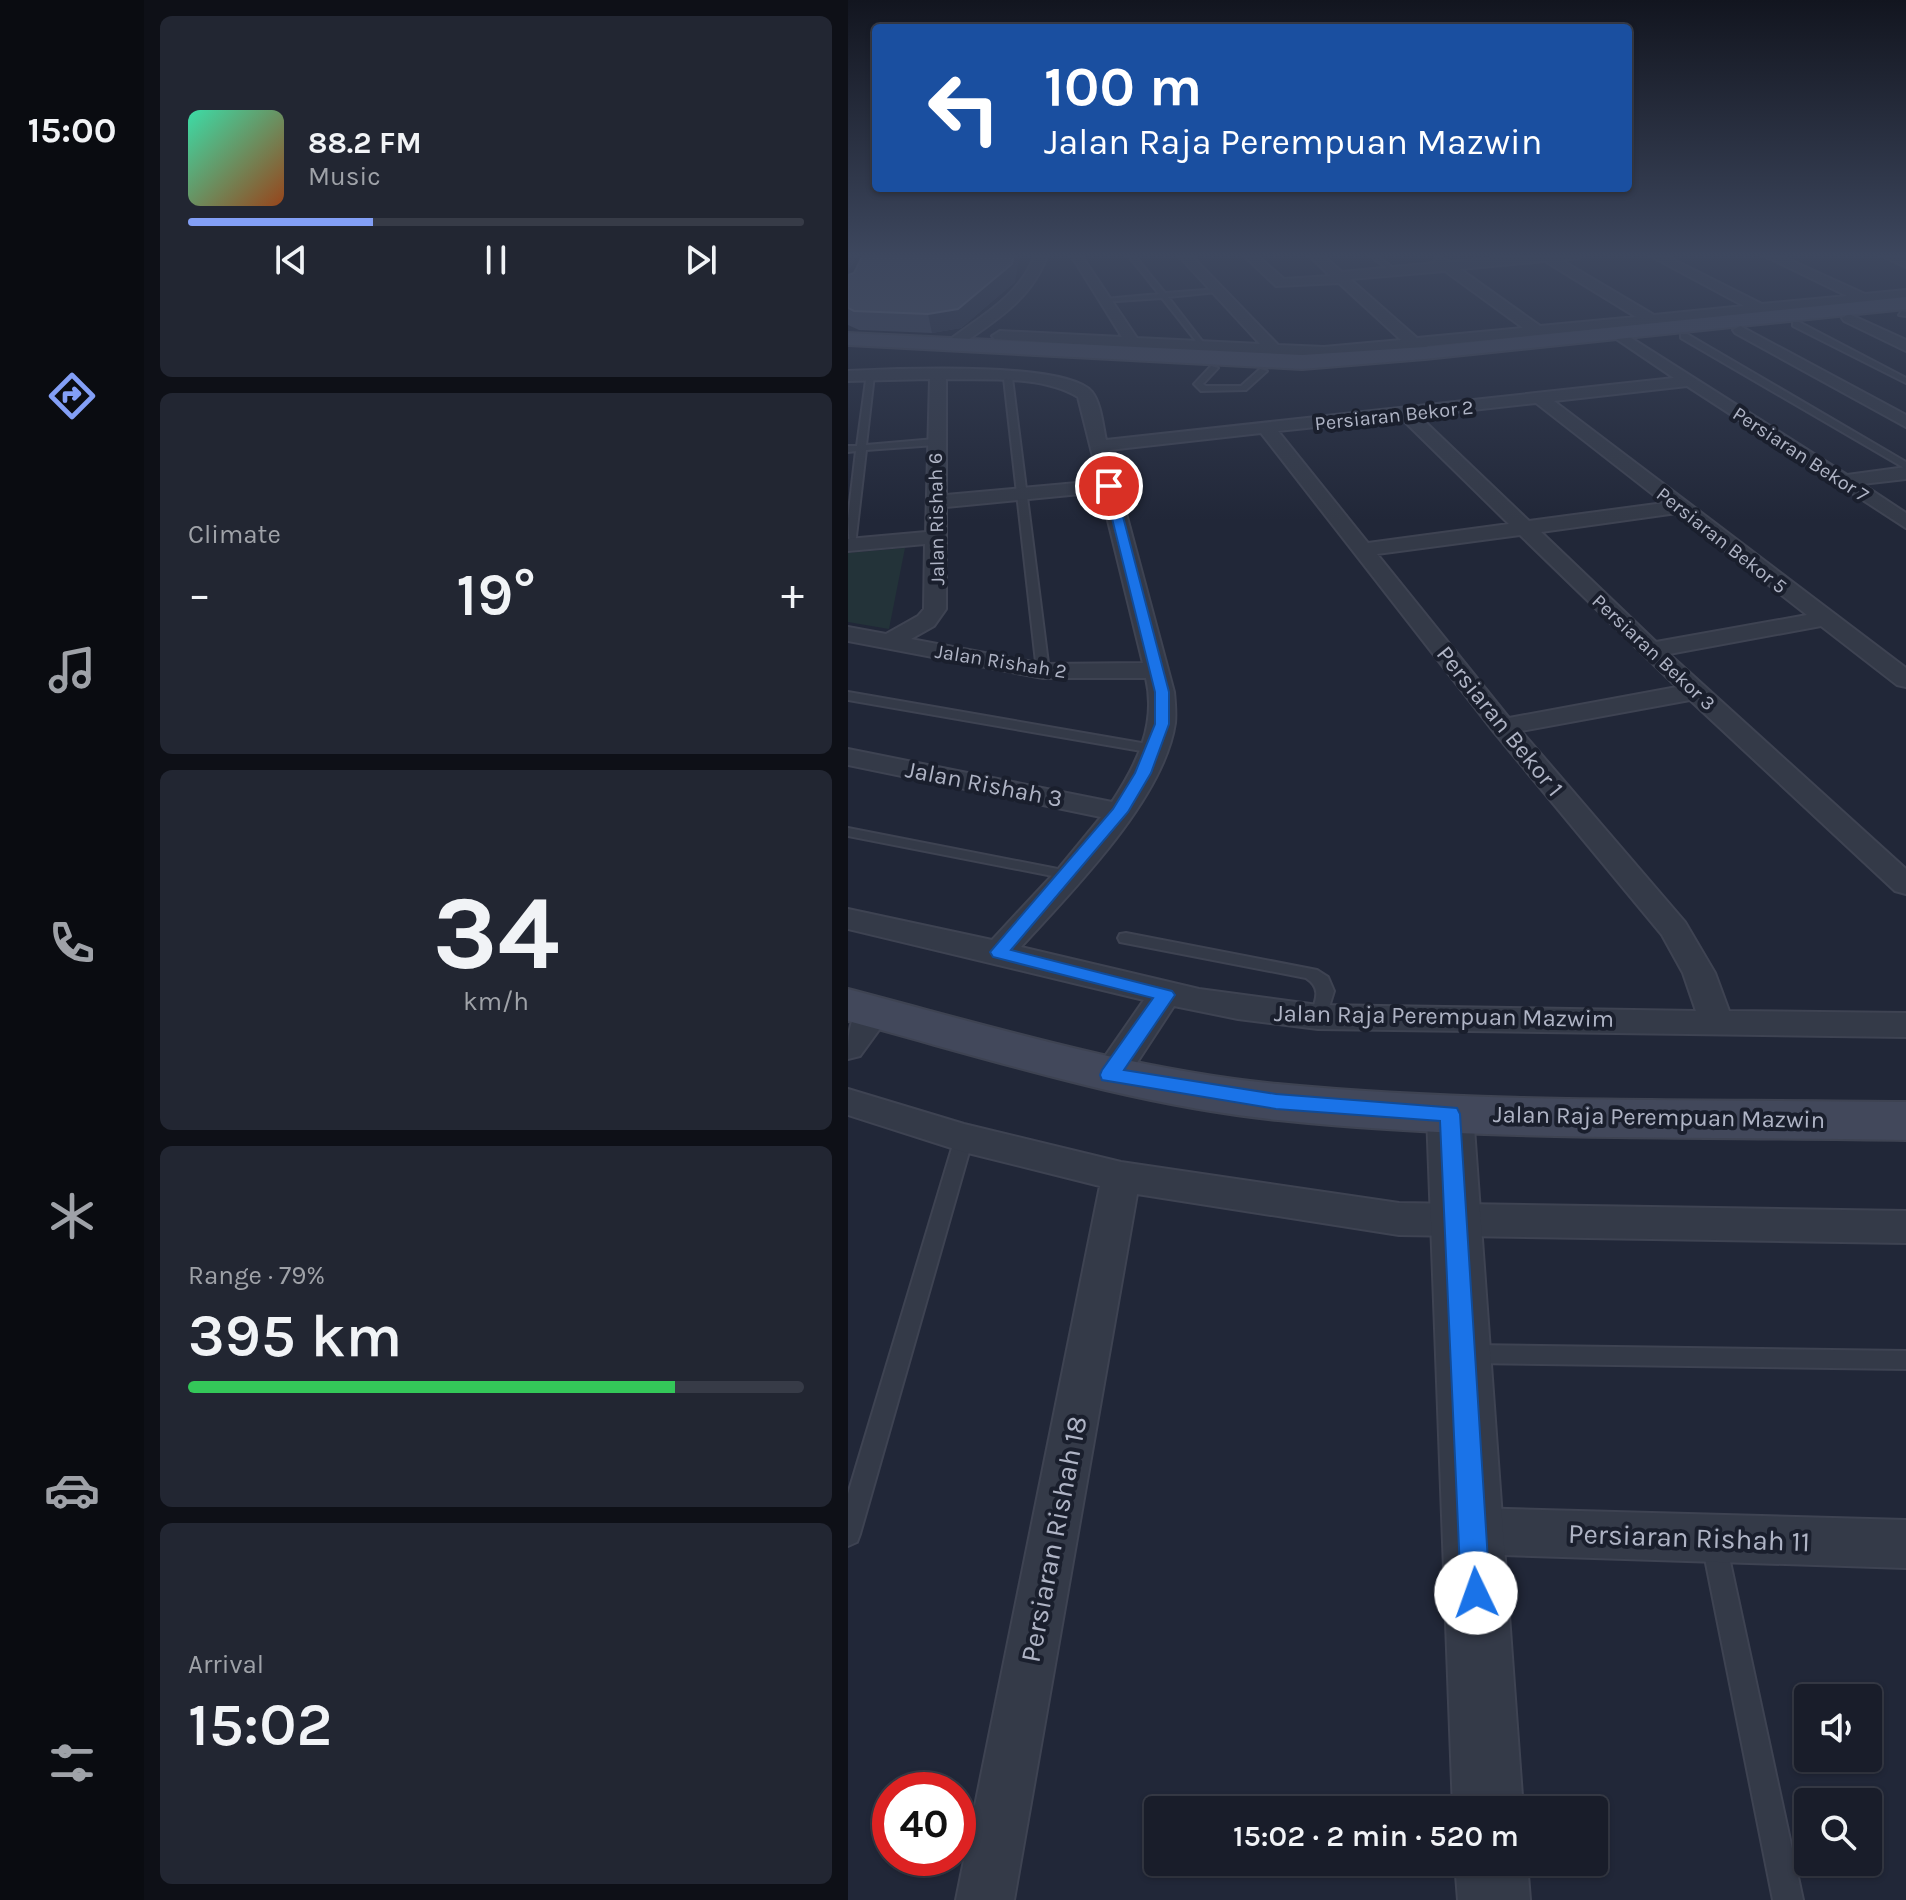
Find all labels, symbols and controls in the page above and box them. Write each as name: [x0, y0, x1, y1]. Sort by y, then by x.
text: 100 m: [1044, 54, 1202, 119]
icon: left: [912, 56, 1016, 160]
text: 15:00: [27, 109, 117, 151]
text: Jalan Raja Perempuan Mazwin: [1044, 121, 1543, 163]
text: 88.2 FM: [308, 125, 422, 161]
text: Music: [308, 161, 381, 192]
icon: previous: [269, 238, 313, 282]
icon: pause: [474, 238, 518, 282]
icon: next: [679, 238, 723, 282]
icon: directions: [44, 368, 100, 424]
street label: Persiaran Bekor 2: [1313, 396, 1475, 435]
street label: Persiaran Bekor 7: [1728, 402, 1873, 507]
pin: [1075, 452, 1143, 520]
street label: Jalan Rishah 6: [924, 453, 949, 585]
icon: arrive: [1087, 464, 1131, 508]
street label: Persiaran Bekor 5: [1652, 482, 1792, 598]
text: Climate: [188, 519, 281, 550]
text: 19°: [456, 560, 536, 630]
text: −: [188, 569, 211, 620]
text: +: [781, 569, 804, 620]
street label: Persiaran Bekor 3: [1587, 589, 1720, 715]
street label: Jalan Rishah 2: [934, 640, 1068, 683]
street label: Persiaran Bekor 1: [1431, 640, 1569, 802]
icon: music: [44, 642, 100, 698]
street label: Jalan Rishah 3: [903, 755, 1065, 813]
text: 34: [433, 873, 559, 994]
icon: phone: [44, 915, 100, 971]
text: km/h: [463, 986, 529, 1017]
street label: Jalan Raja Perempuan Mazwim: [1274, 999, 1614, 1033]
street label: Jalan Raja Perempuan Mazwin: [1493, 1100, 1825, 1134]
icon: climate: [44, 1188, 100, 1244]
text: Range · 79%: [188, 1260, 325, 1291]
text: 395 km: [188, 1301, 402, 1371]
street label: Persiaran Rishah 18: [1013, 1413, 1094, 1665]
icon: car: [44, 1462, 100, 1518]
street label: Persiaran Rishah 11: [1567, 1517, 1811, 1558]
position arrow: [1434, 1551, 1518, 1635]
text: Arrival: [188, 1649, 264, 1680]
map controls: [1794, 1684, 1882, 1876]
button: sound: [1794, 1684, 1882, 1772]
text: 15:02: [188, 1690, 332, 1760]
icon: filters: [44, 1735, 100, 1791]
speed limit sign: 40: [872, 1772, 976, 1876]
button: search: [1794, 1788, 1882, 1876]
text: 15:02 · 2 min · 520 m: [1233, 1818, 1519, 1854]

